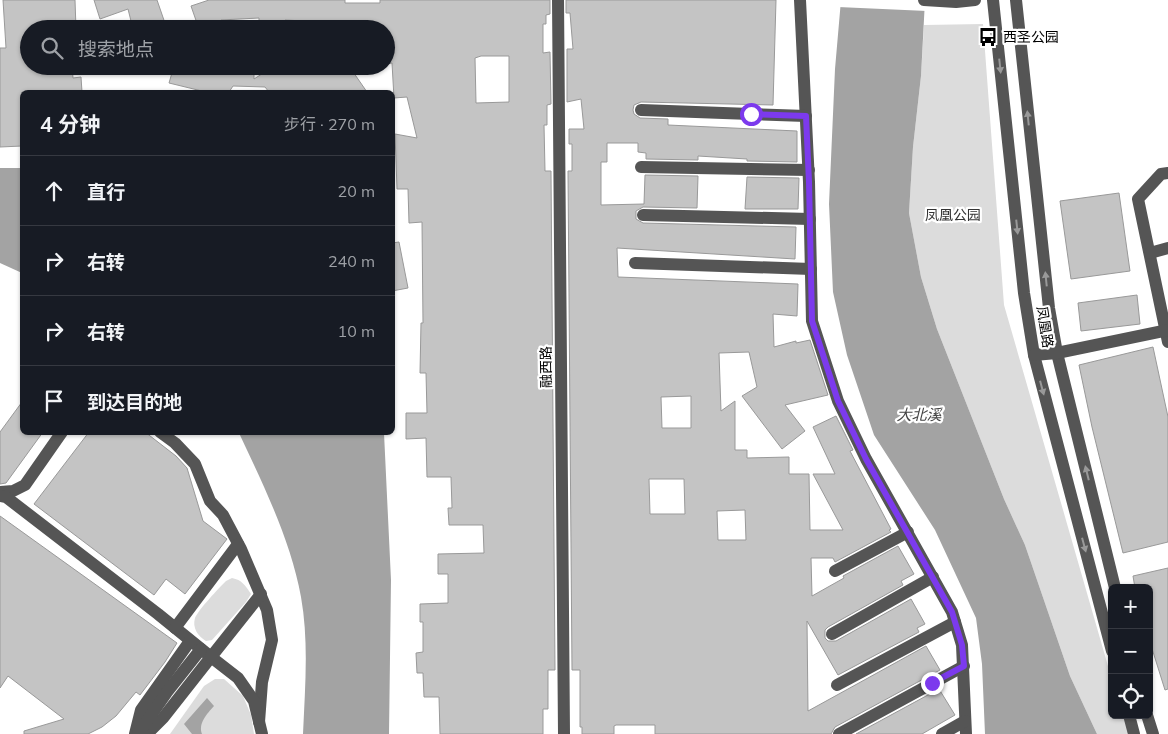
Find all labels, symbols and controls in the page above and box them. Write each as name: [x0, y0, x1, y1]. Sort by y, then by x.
search box: [20, 20, 395, 75]
bus stop icon: 西圣公园: [977, 26, 999, 48]
place label: 西圣公园: [1003, 28, 1059, 46]
icon: search: [38, 34, 66, 62]
text: 搜索地点: [78, 37, 154, 61]
one-way arrow: [996, 58, 1004, 74]
route start: [740, 103, 763, 126]
one-way arrow: [1024, 110, 1032, 126]
text: 4 分钟: [40, 111, 100, 137]
text: 步行 · 270 m: [284, 114, 375, 134]
icon: ahead: [40, 177, 68, 205]
text: 直行: [87, 180, 125, 204]
text: 20 m: [338, 181, 375, 201]
park label: 凤凰公园: [925, 206, 981, 224]
one-way arrow: [1013, 220, 1021, 236]
icon: right: [40, 247, 68, 275]
text: 右转: [87, 250, 125, 274]
text: 240 m: [328, 251, 375, 271]
one-way arrow: [1042, 271, 1050, 287]
street label: 凤凰路: [1033, 305, 1057, 349]
icon: right: [40, 317, 68, 345]
text: 右转: [87, 320, 125, 344]
text: 10 m: [338, 321, 375, 341]
street label: 融西路: [537, 346, 555, 388]
one-way arrow: [1039, 380, 1047, 395]
icon: arrive: [40, 387, 68, 415]
text: 到达目的地: [87, 390, 182, 414]
water label: 大北溪: [896, 405, 943, 424]
one-way arrow: [1083, 465, 1091, 480]
one-way arrow: [1080, 537, 1088, 552]
map controls: [1108, 584, 1153, 719]
button: +: [1108, 584, 1153, 629]
button: −: [1108, 629, 1153, 674]
route end: [921, 672, 944, 695]
button: locate: [1108, 674, 1153, 719]

